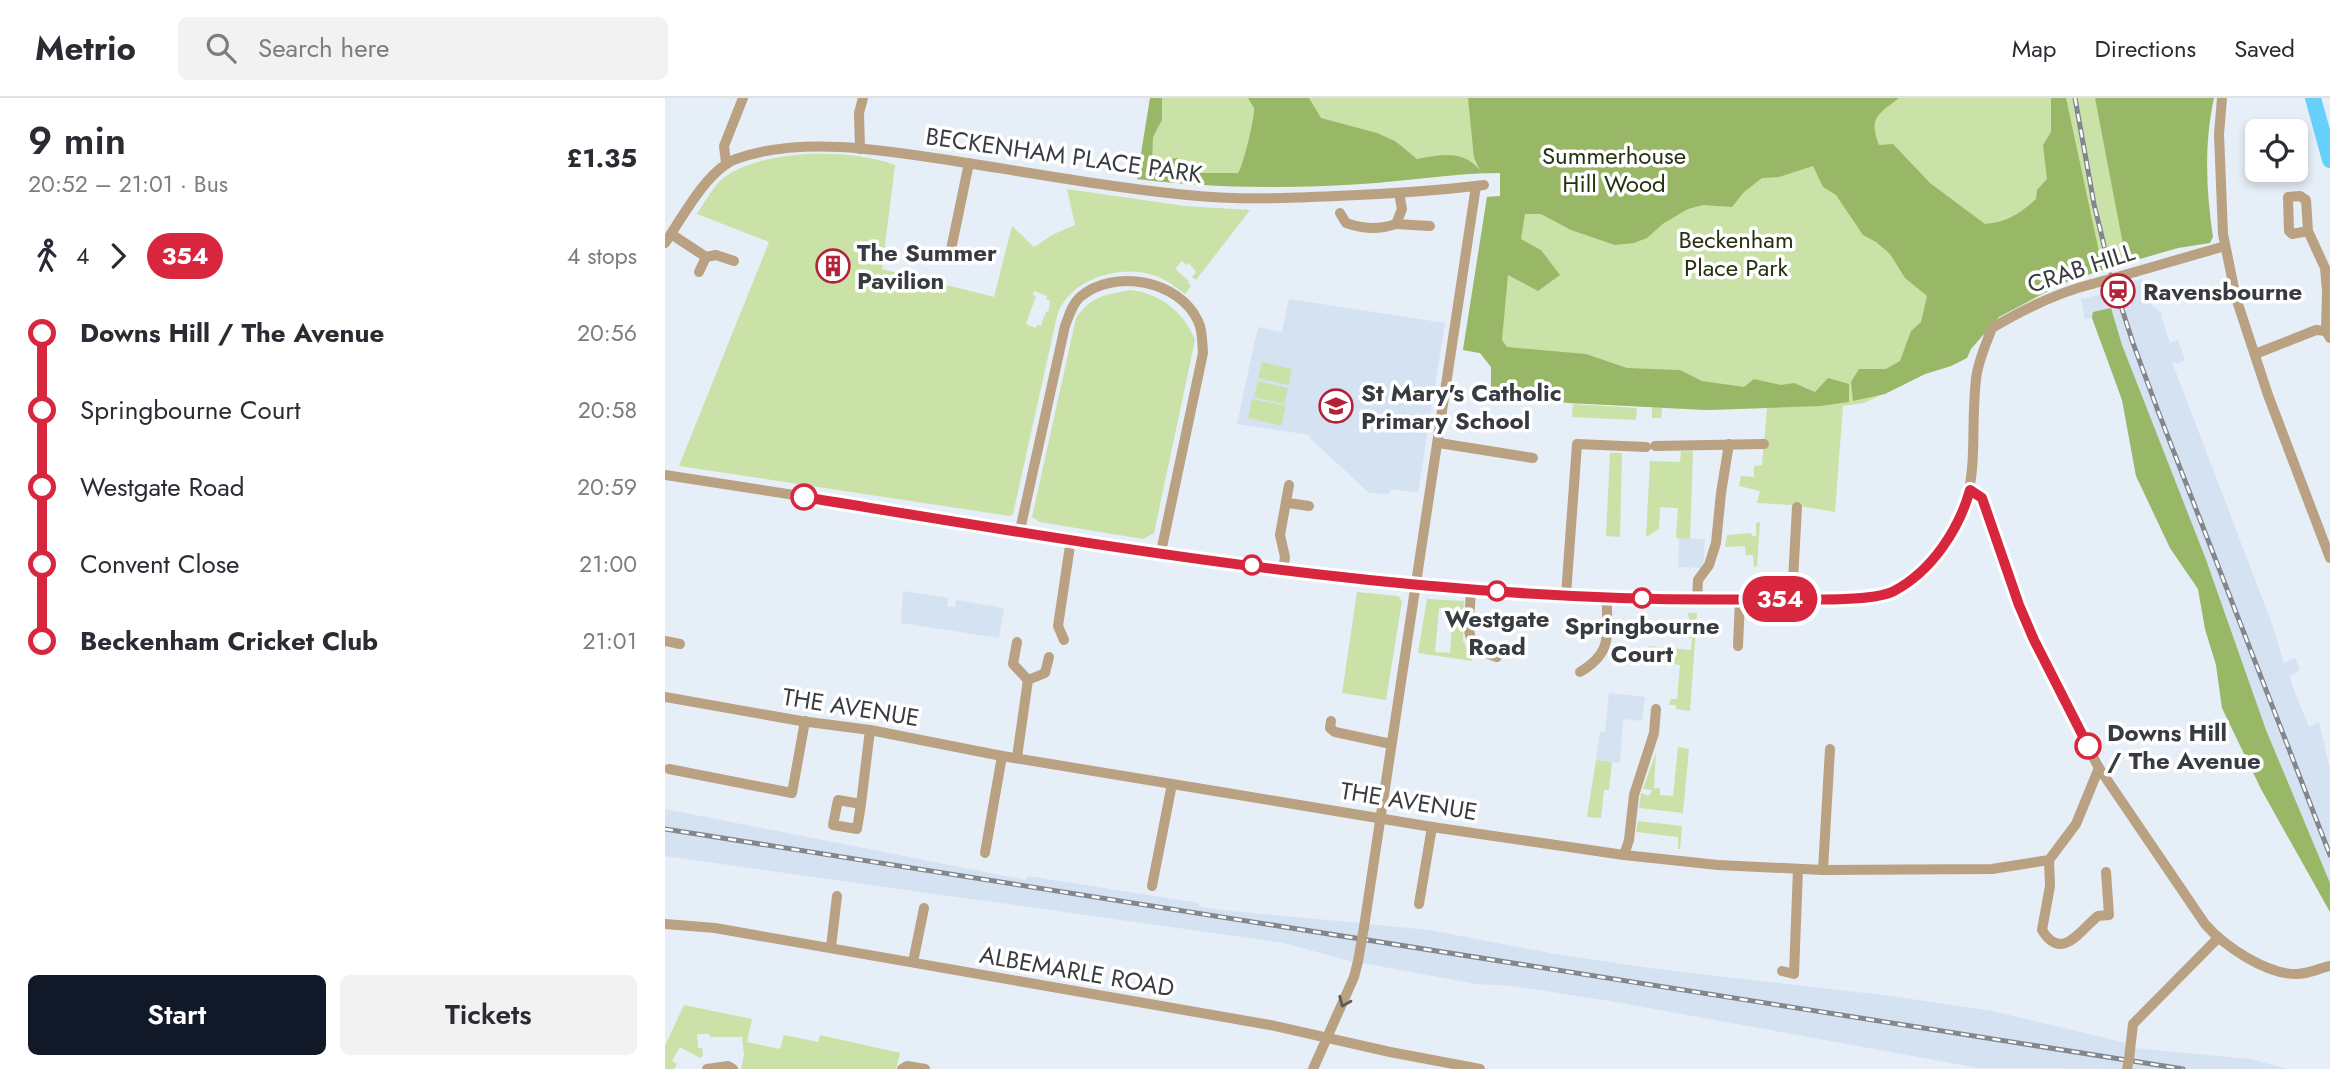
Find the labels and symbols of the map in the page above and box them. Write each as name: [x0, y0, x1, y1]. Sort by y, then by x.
street label: BECKENHAM PLACE PARK: [923, 118, 1205, 192]
park label: Summerhouse Hill Wood: [1542, 138, 1686, 201]
park label: Beckenham Place Park: [1678, 222, 1794, 285]
street label: CRAB HILL: [2023, 234, 2139, 302]
place label: The Summer Pavilion: [857, 235, 997, 298]
building icon: The Summer Pavilion: [814, 247, 852, 285]
station icon: Ravensbourne: [2099, 272, 2137, 310]
place label: Ravensbourne: [2143, 274, 2302, 309]
place label: St Mary's Catholic Primary School: [1361, 375, 1562, 438]
school or university icon: St Mary's Catholic Primary School: [1317, 387, 1355, 425]
unlabelled marker: [791, 484, 817, 510]
unlabelled marker: [1242, 555, 1262, 575]
line badge: 354: [1740, 576, 1820, 622]
marker: Westgate Road: [1487, 581, 1507, 601]
marker: Springbourne Court: [1632, 588, 1652, 608]
place label: Westgate Road: [1445, 601, 1549, 664]
place label: Springbourne Court: [1565, 608, 1719, 671]
street label: THE AVENUE: [780, 679, 922, 735]
place label: Downs Hill / The Avenue: [2107, 715, 2261, 778]
marker: Downs Hill / The Avenue: [2075, 733, 2101, 759]
street label: THE AVENUE: [1338, 773, 1480, 829]
street label: ALBEMARLE ROAD: [977, 937, 1177, 1005]
one-way arrow: [1338, 995, 1352, 1007]

